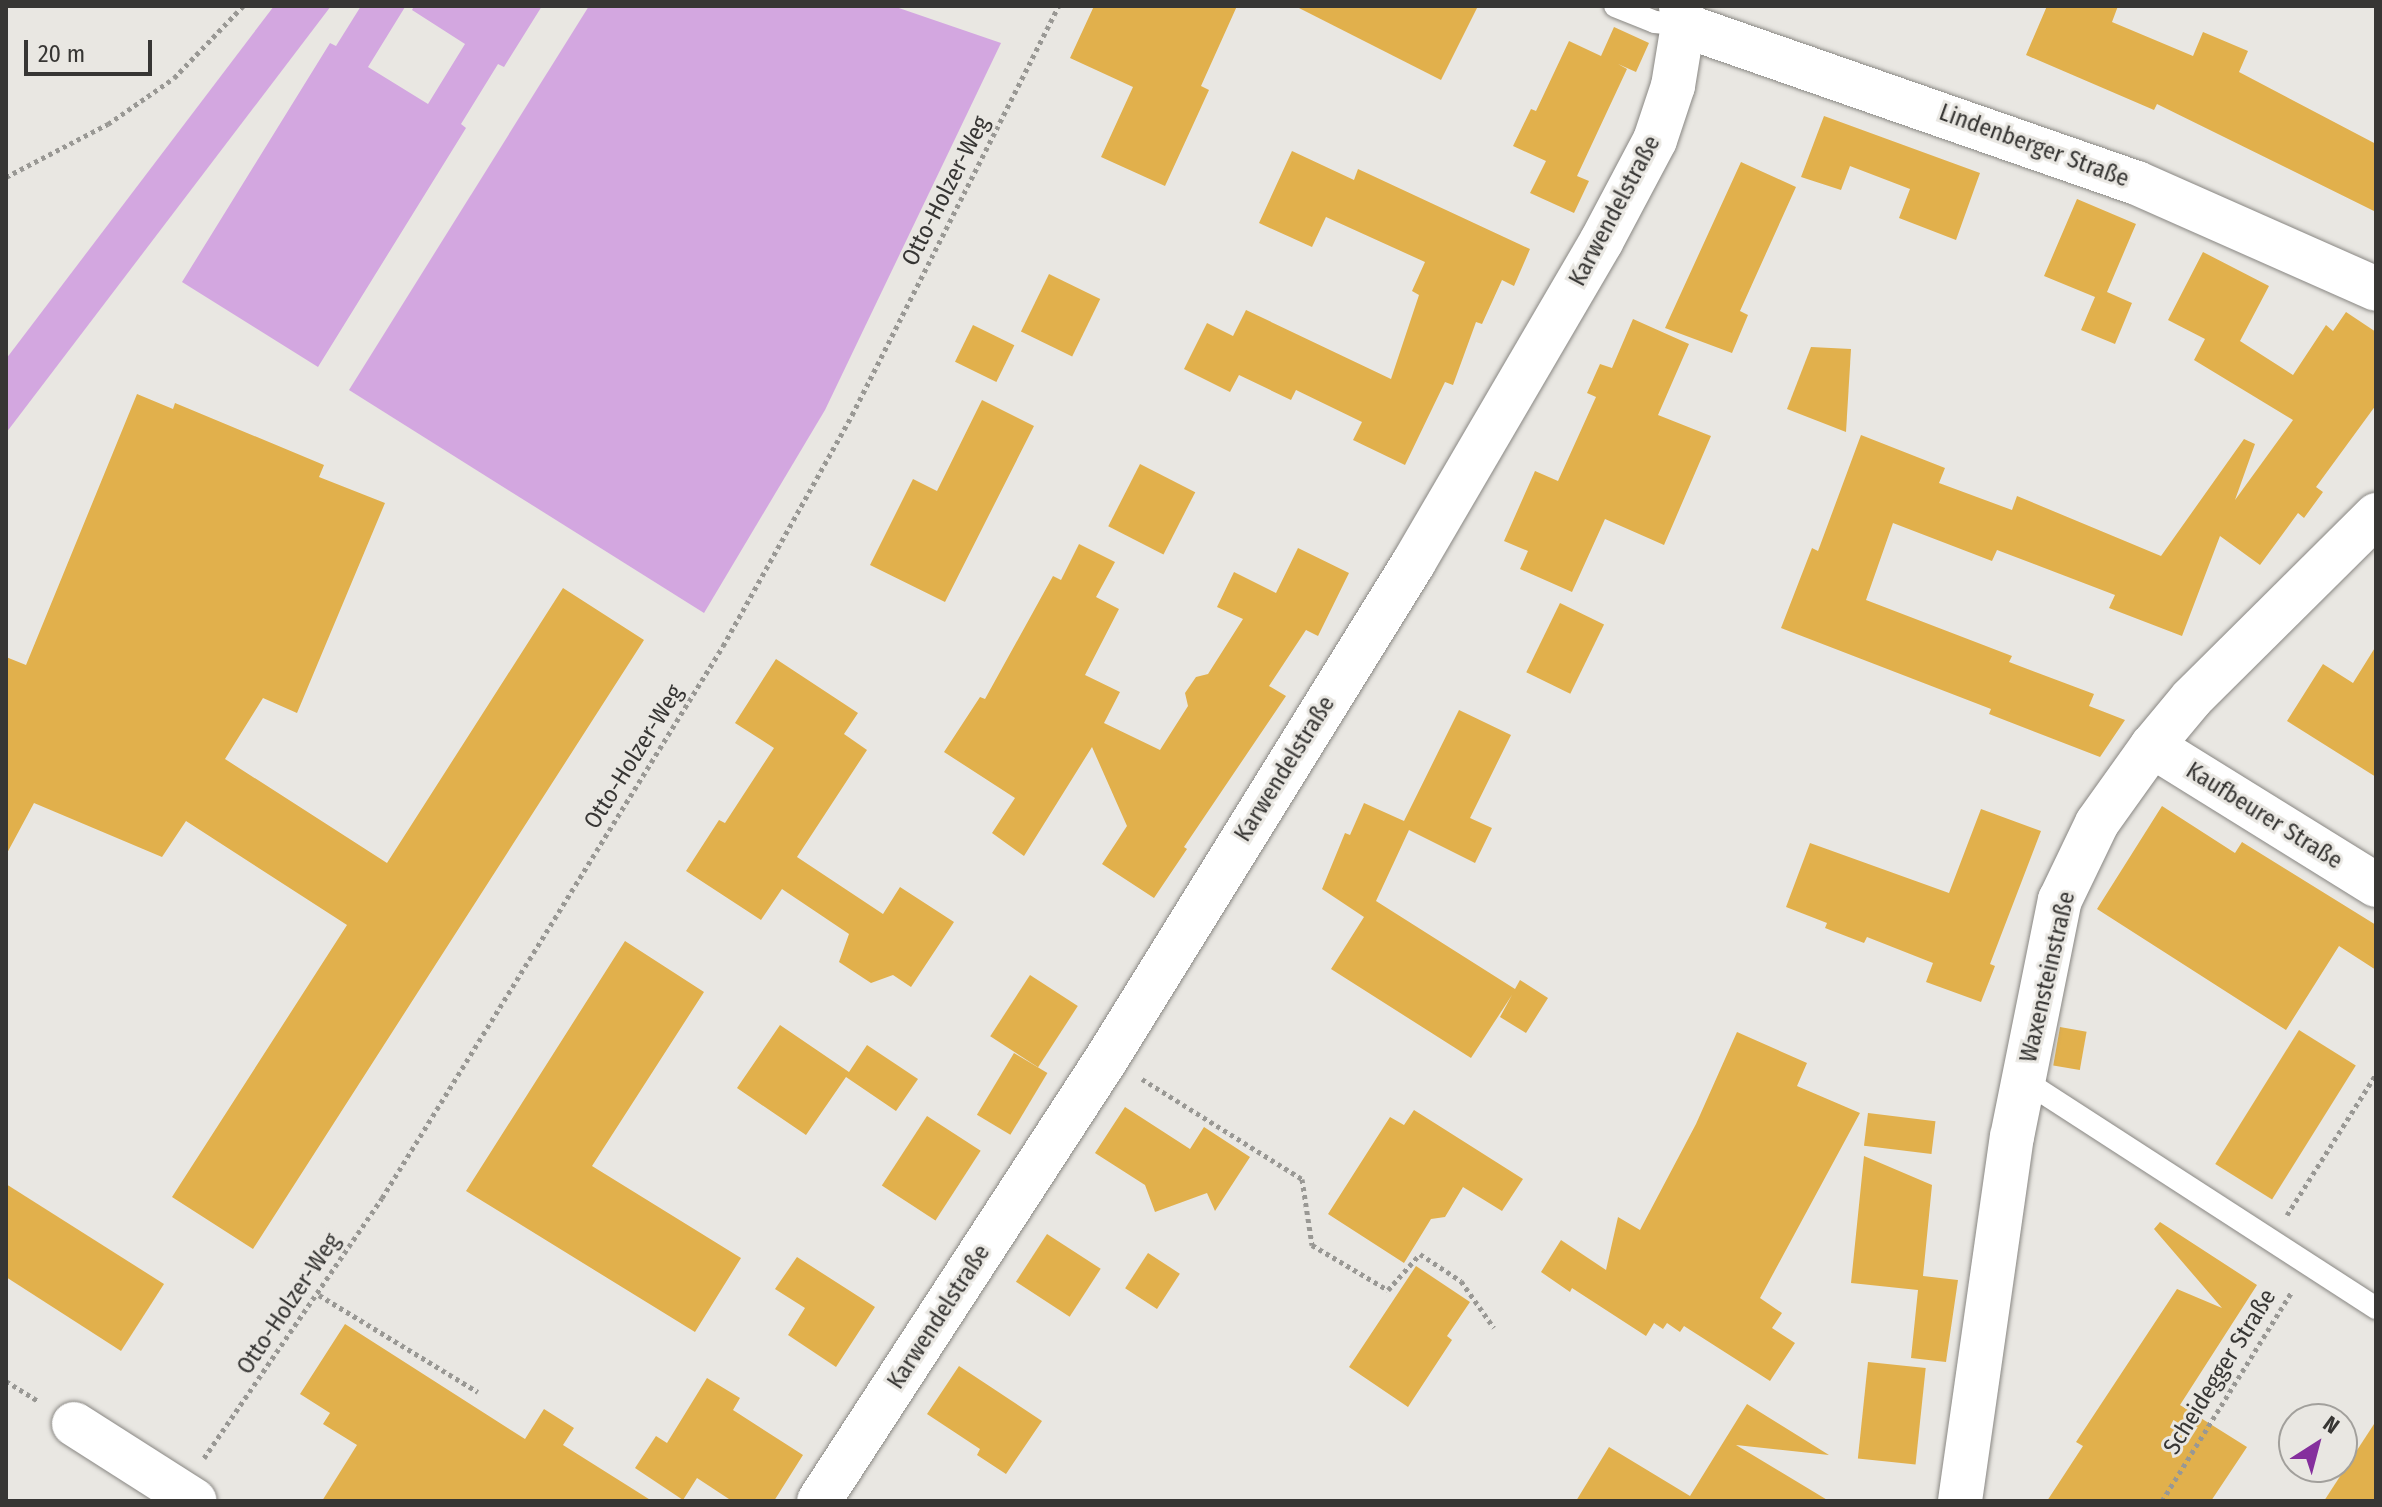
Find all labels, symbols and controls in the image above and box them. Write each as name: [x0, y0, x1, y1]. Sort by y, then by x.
scale bar: [28, 24, 156, 74]
text: 20 m: [38, 40, 85, 68]
street label: Lindenberger Straße: [1935, 98, 2133, 194]
street label: Otto-Holzer-Weg: [896, 111, 996, 271]
street label: Karwendelstraße: [1563, 131, 1667, 291]
street label: Otto-Holzer-Weg: [578, 680, 690, 834]
street label: Karwendelstraße: [1229, 691, 1341, 847]
street label: Kaufbeurer Straße: [2181, 756, 2347, 876]
street label: Waxensteinstraße: [2014, 889, 2082, 1065]
street label: Otto-Holzer-Weg: [231, 1228, 347, 1380]
street label: Karwendelstraße: [882, 1239, 996, 1395]
street label: Scheidegger Straße: [2158, 1284, 2282, 1460]
north arrow: [2278, 1403, 2358, 1483]
text: N: [2318, 1410, 2344, 1440]

